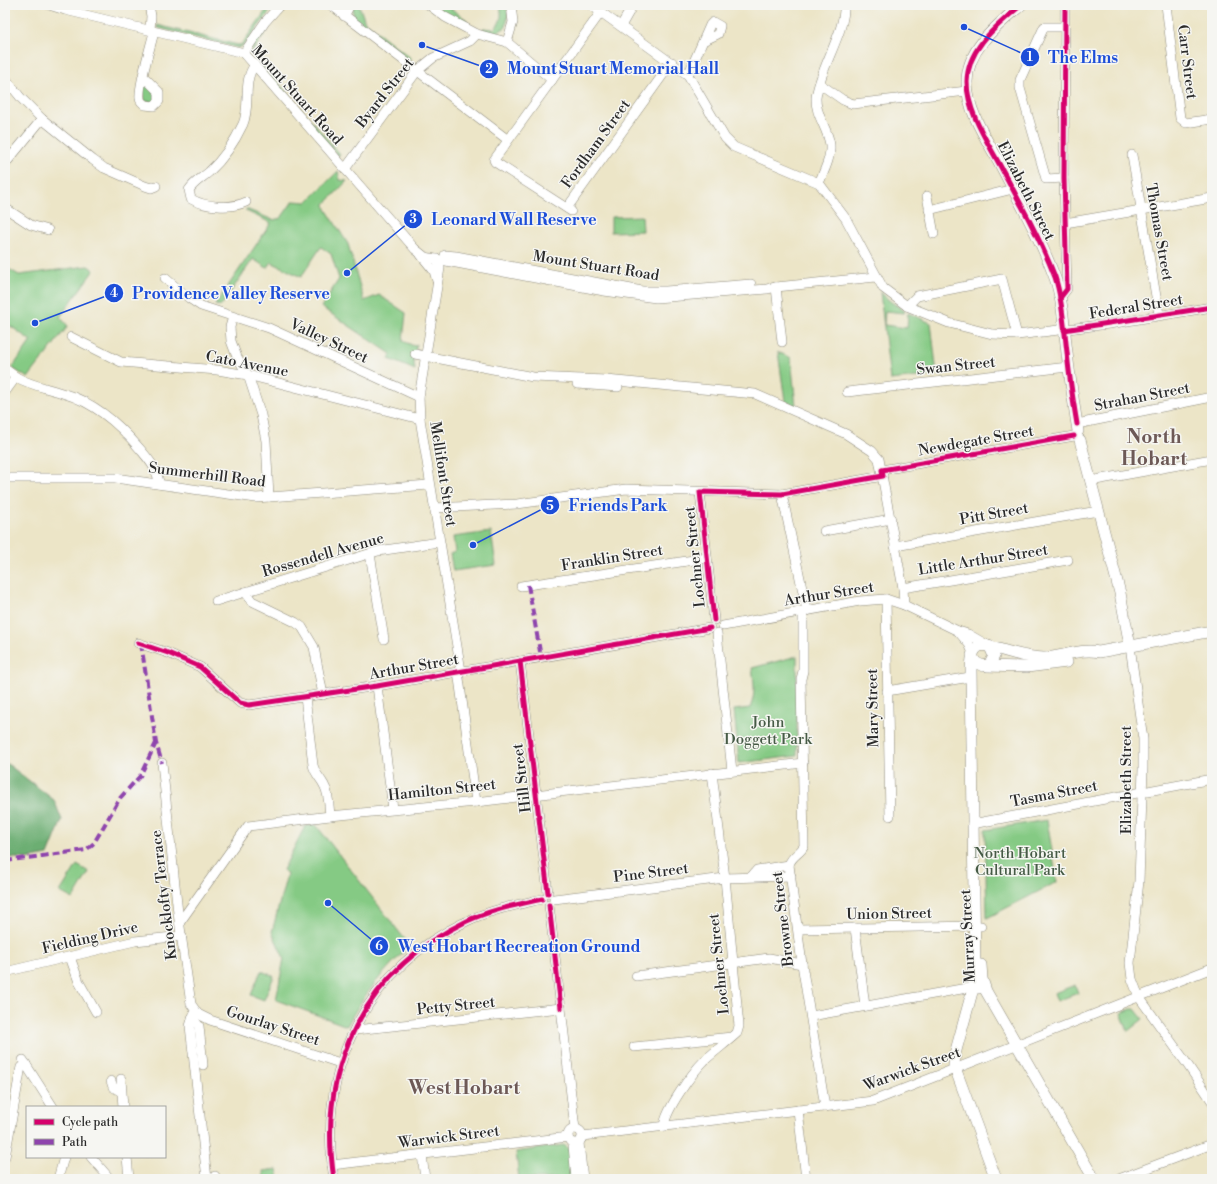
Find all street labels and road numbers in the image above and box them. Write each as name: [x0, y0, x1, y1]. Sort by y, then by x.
street label: Carr Street: [1173, 24, 1201, 101]
street label: Mount Stuart Road: [247, 41, 347, 149]
street label: Byard Street: [351, 54, 419, 133]
street label: Fordham Street: [557, 95, 635, 192]
street label: Elizabeth Street: [993, 138, 1060, 244]
street label: Thomas Street: [1141, 182, 1177, 283]
street label: Mount Stuart Road: [531, 247, 661, 285]
street label: Federal Street: [1088, 290, 1185, 324]
street label: Valley Street: [286, 314, 372, 368]
street label: Cato Avenue: [204, 347, 290, 381]
street label: Swan Street: [916, 352, 997, 380]
street label: Strahan Street: [1092, 378, 1192, 416]
street label: Mellifont Street: [425, 420, 461, 529]
street label: Newdegate Street: [917, 421, 1036, 461]
street label: Summerhill Road: [147, 458, 267, 492]
street label: Pitt Street: [958, 498, 1031, 529]
street label: Lochner Street: [680, 505, 710, 609]
street label: Rossendell Avenue: [260, 529, 386, 581]
street label: Franklin Street: [560, 540, 665, 575]
street label: Little Arthur Street: [917, 540, 1050, 580]
street label: Arthur Street: [782, 577, 876, 611]
street label: Arthur Street: [367, 650, 461, 684]
street label: Mary Street: [863, 668, 883, 748]
street label: Elizabeth Street: [1117, 725, 1136, 834]
street label: Hill Street: [508, 742, 536, 814]
street label: Hamilton Street: [387, 775, 498, 805]
street label: Tasma Street: [1009, 776, 1100, 812]
street label: Knocklofty Terrace: [147, 829, 181, 961]
street label: Pine Street: [612, 859, 690, 887]
street label: Browne Street: [768, 870, 798, 969]
street label: Murray Street: [956, 888, 980, 983]
street label: Union Street: [846, 904, 933, 924]
street label: Lochner Street: [704, 912, 734, 1016]
street label: Fielding Drive: [40, 918, 140, 958]
street label: Petty Street: [416, 992, 497, 1020]
street label: Gourlay Street: [224, 1002, 323, 1050]
street label: Warwick Street: [860, 1042, 964, 1096]
street label: Warwick Street: [396, 1121, 501, 1153]

